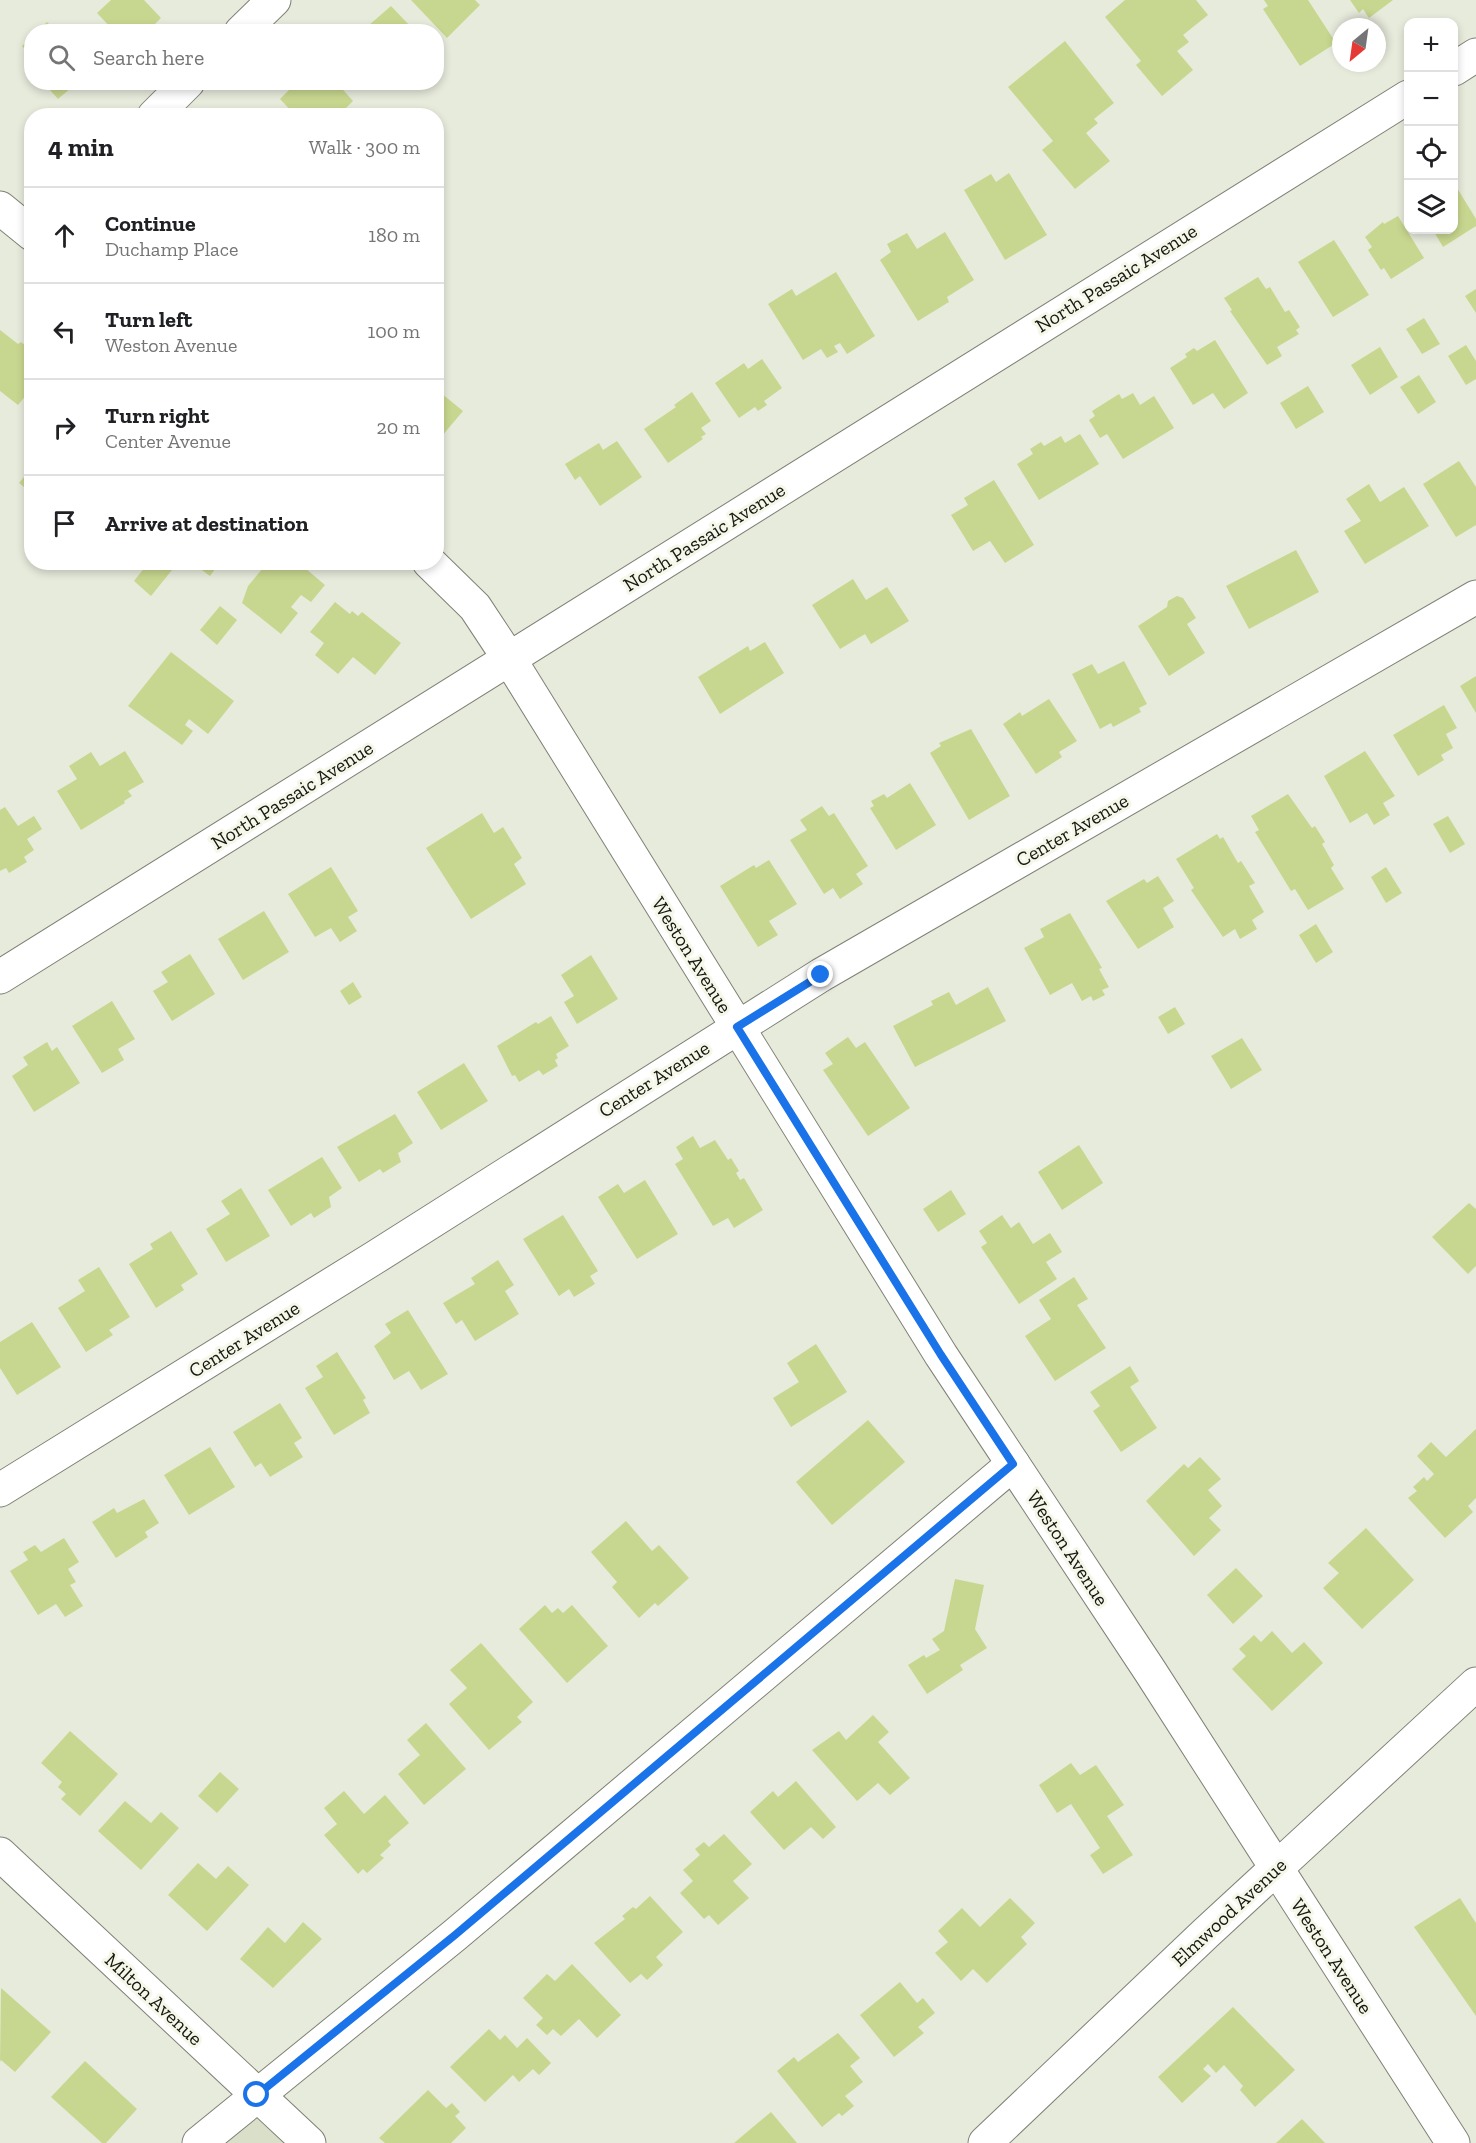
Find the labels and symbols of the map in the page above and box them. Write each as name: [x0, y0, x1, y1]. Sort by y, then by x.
north arrow: [1332, 18, 1386, 72]
street label: North Passaic Avenue: [1031, 218, 1201, 338]
street label: North Passaic Avenue: [619, 477, 789, 597]
street label: North Passaic Avenue: [207, 735, 377, 855]
street label: Center Avenue: [1011, 788, 1133, 872]
street label: Weston Avenue: [647, 893, 737, 1017]
route end: [807, 961, 833, 987]
street label: Center Avenue: [594, 1035, 714, 1123]
street label: Center Avenue: [184, 1295, 304, 1383]
street label: Weston Avenue: [1022, 1486, 1114, 1610]
street label: Elmwood Avenue: [1167, 1853, 1291, 1971]
street label: Weston Avenue: [1286, 1894, 1378, 2018]
street label: Milton Avenue: [100, 1948, 208, 2050]
route start: [243, 2081, 269, 2107]

